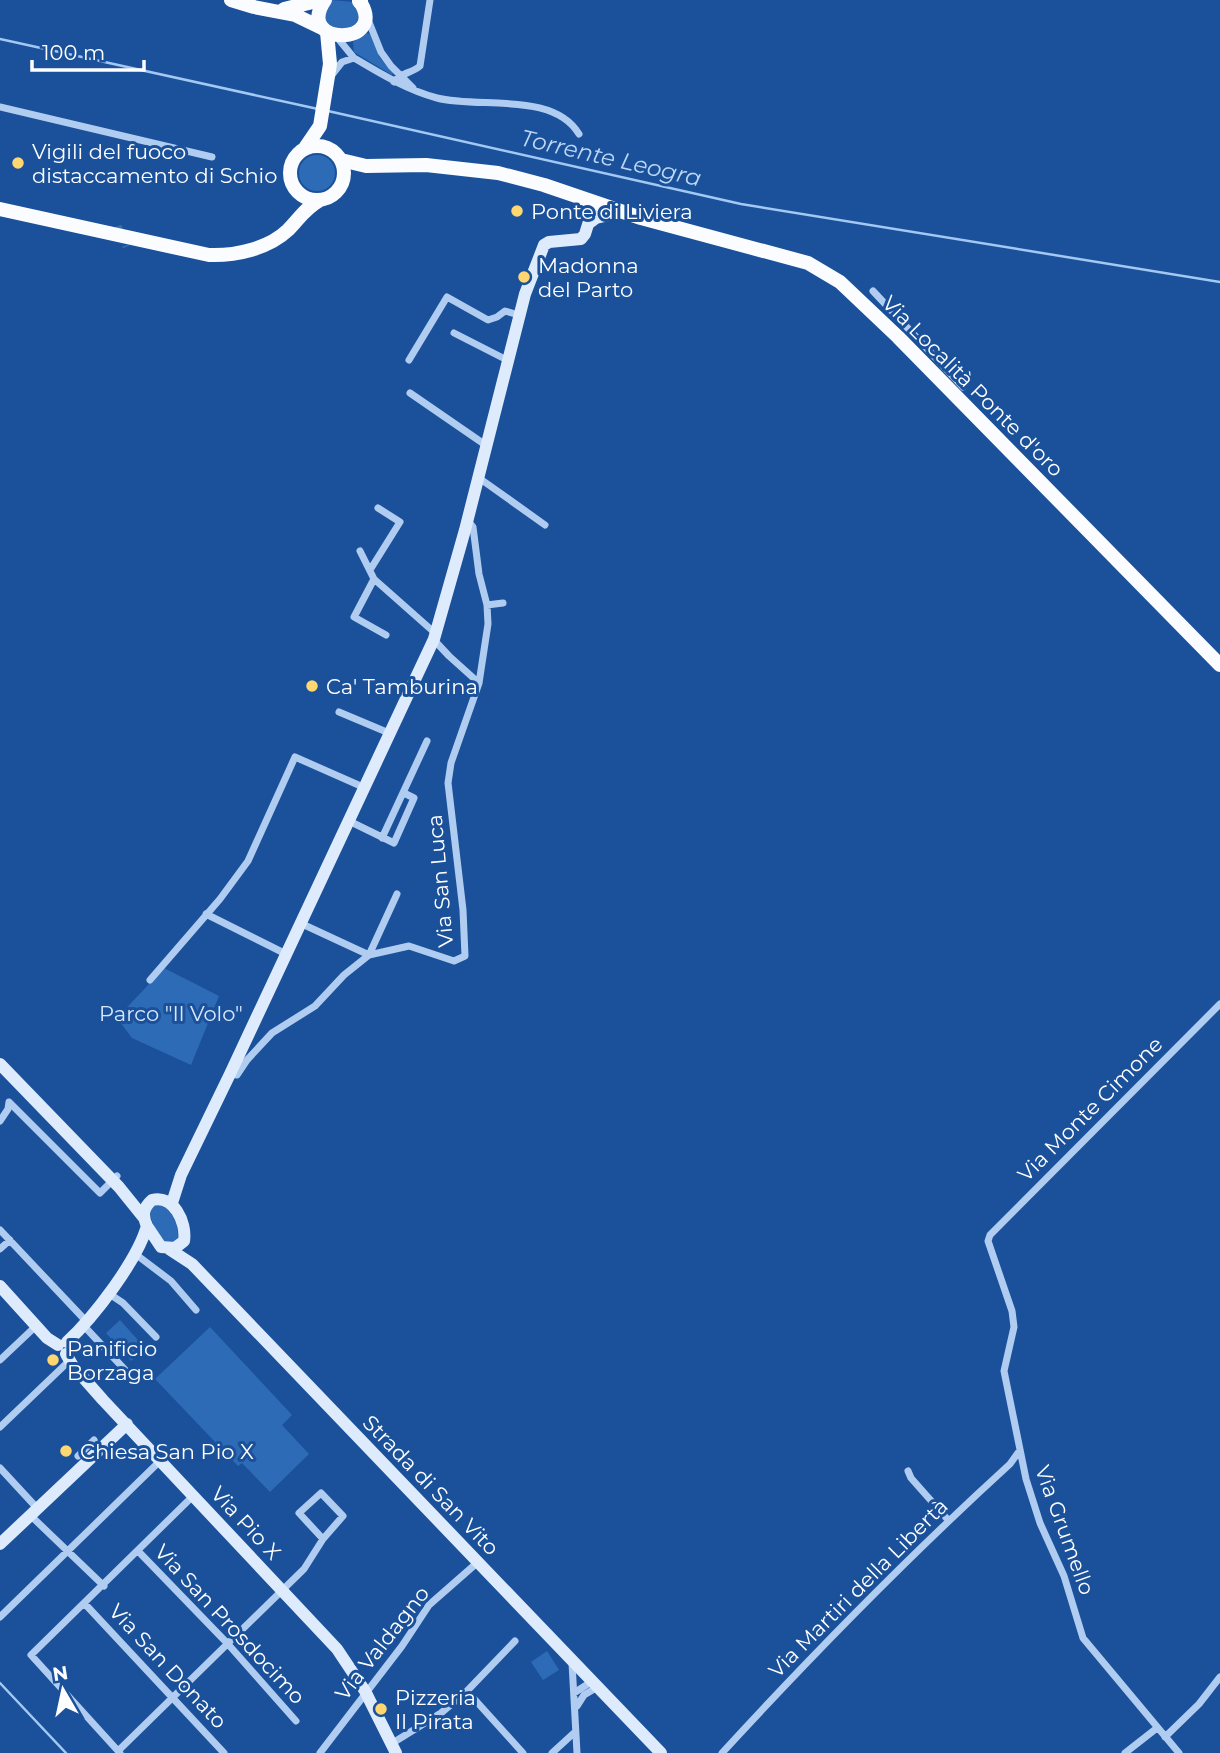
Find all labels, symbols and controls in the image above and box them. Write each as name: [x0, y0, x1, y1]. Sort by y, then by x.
scale bar: [32, 28, 144, 72]
text: 100 m: [42, 40, 105, 65]
water label: Torrente Leogra: [518, 124, 704, 192]
place label: Vigili del fuoco distaccamento di Schio: [32, 139, 277, 188]
marker: Vigili del fuoco distaccamento di Schio: [10, 155, 26, 171]
place label: Ponte di Liviera: [531, 199, 693, 224]
marker: Ponte di Liviera: [509, 203, 525, 219]
place label: Madonna del Parto: [538, 253, 639, 302]
marker: Madonna del Parto: [516, 269, 532, 285]
street label: Via Località Ponte d'oro: [877, 290, 1069, 482]
place label: Ca' Tamburina: [326, 674, 478, 699]
marker: Ca' Tamburina: [304, 678, 320, 694]
street label: Via San Luca: [422, 813, 458, 949]
park label: Parco "Il Volo": [99, 1001, 243, 1026]
street label: Via Monte Cimone: [1012, 1031, 1168, 1187]
place label: Panificio Borzaga: [67, 1336, 157, 1385]
marker: Panificio Borzaga: [45, 1352, 61, 1368]
street label: Strada di San Vito: [358, 1410, 504, 1560]
place label: Chiesa San Pio X: [80, 1439, 254, 1464]
marker: Chiesa San Pio X: [58, 1443, 74, 1459]
street label: Via Grumello: [1030, 1462, 1100, 1598]
street label: Via Pio X: [206, 1481, 286, 1565]
street label: Via Martiri della Libertà: [763, 1493, 953, 1683]
street label: Via San Prosdocimo: [150, 1539, 310, 1709]
street label: Via Valdagno: [330, 1581, 434, 1705]
street label: Via San Donato: [104, 1599, 232, 1733]
north arrow: [28, 1655, 98, 1725]
text: N: [51, 1661, 70, 1686]
place label: Pizzeria Il Pirata: [395, 1685, 476, 1734]
marker: Pizzeria Il Pirata: [373, 1701, 389, 1717]

